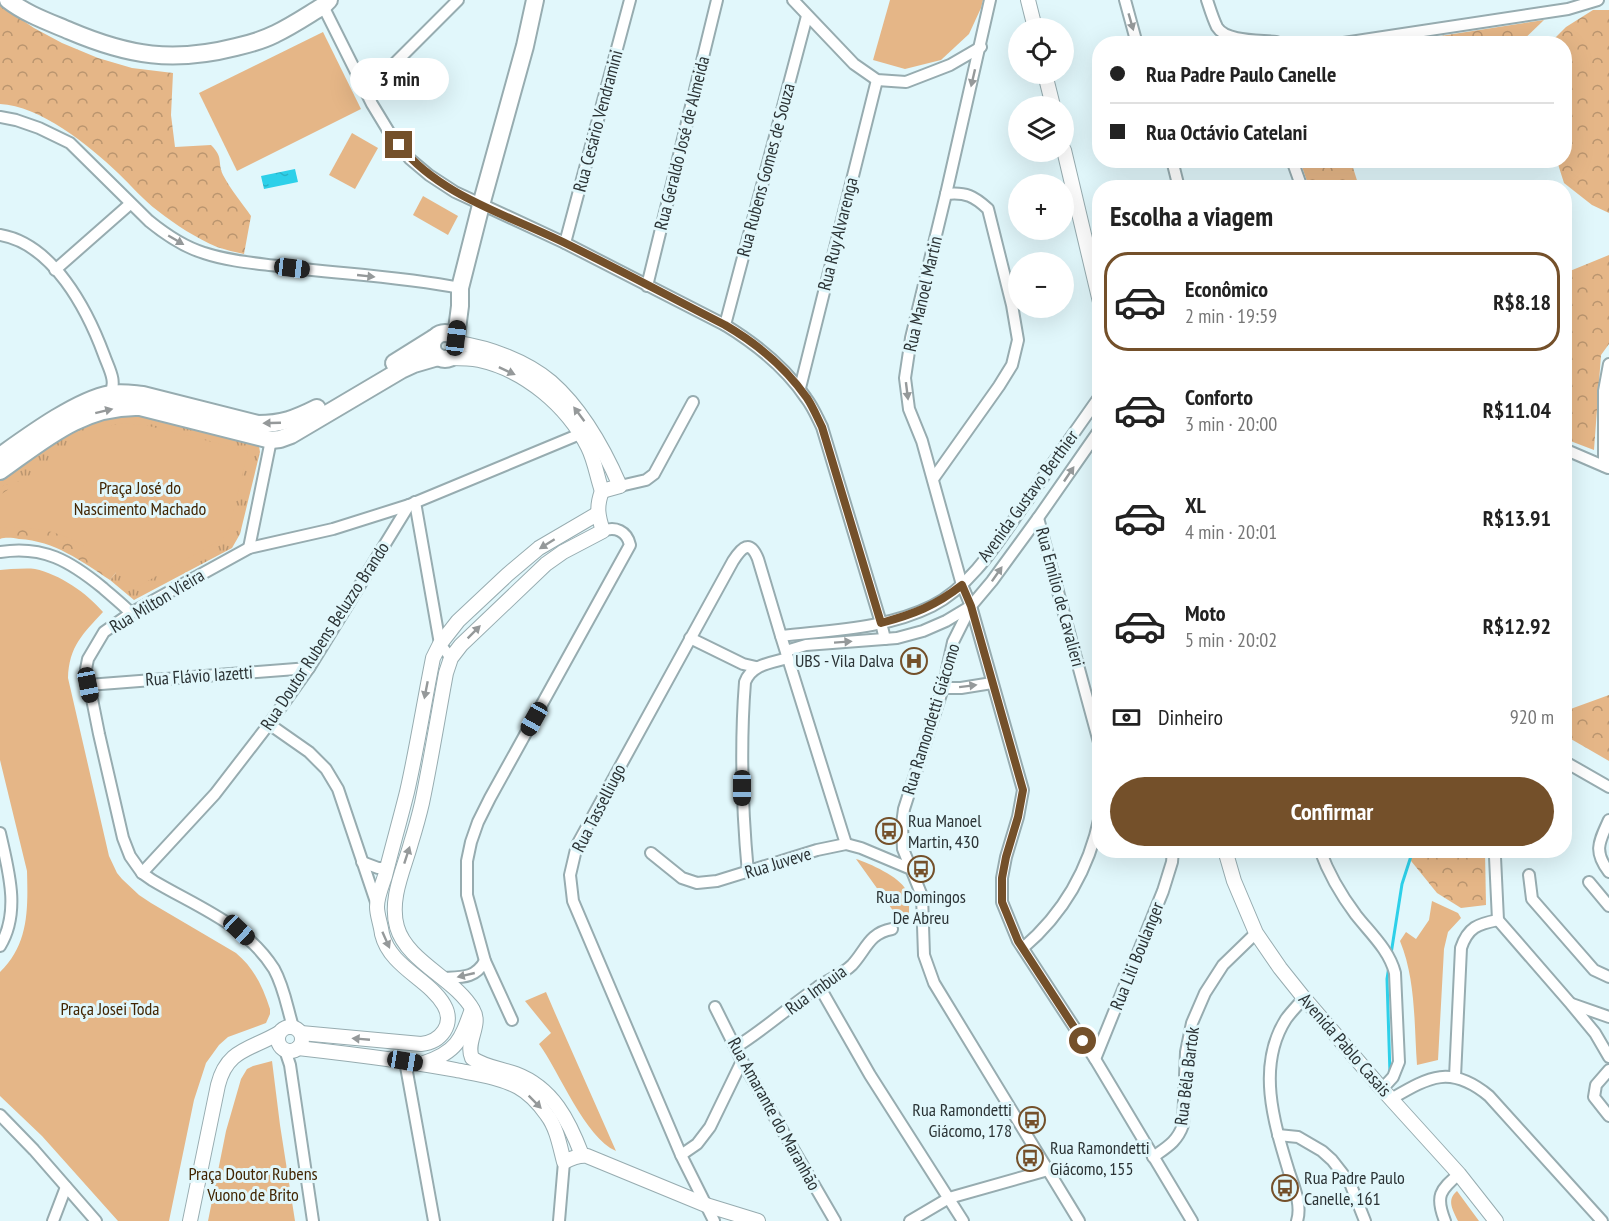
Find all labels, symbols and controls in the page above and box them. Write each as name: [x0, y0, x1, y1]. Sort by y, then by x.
one-way arrow: [1127, 13, 1136, 31]
map controls: [1008, 18, 1074, 318]
button: locate: [1008, 18, 1074, 84]
street label: Rua Cesário Vendramini: [568, 47, 628, 194]
street label: Rua Geraldo José de Almeida: [649, 54, 714, 232]
callout: 3 min: [350, 58, 448, 100]
text: Rua Padre Paulo Canelle: [1146, 60, 1336, 88]
text: 3 min: [379, 66, 420, 92]
one-way arrow: [968, 68, 978, 87]
street label: Rua Rubens Gomes de Souza: [731, 81, 800, 259]
button: layers: [1008, 96, 1074, 162]
text: Rua Octávio Catelani: [1146, 118, 1307, 146]
route end: [385, 131, 412, 158]
button: +: [1008, 174, 1074, 240]
street label: Rua Ruy Alvarenga: [812, 175, 863, 293]
text: Escolha a viagem: [1110, 199, 1273, 233]
one-way arrow: [168, 234, 185, 244]
street label: Rua Manoel Martin: [898, 234, 947, 354]
button: −: [1008, 252, 1074, 318]
car: [273, 257, 311, 279]
one-way arrow: [357, 271, 376, 281]
icon: car: [1113, 275, 1167, 329]
text: Econômico: [1185, 275, 1268, 303]
text: R$8.18: [1493, 288, 1551, 316]
text: 2 min · 19:59: [1185, 303, 1277, 329]
car: [445, 319, 467, 357]
one-way arrow: [499, 366, 516, 375]
one-way arrow: [902, 381, 912, 400]
icon: car: [1113, 383, 1167, 437]
text: Conforto: [1185, 383, 1253, 411]
text: R$11.04: [1483, 396, 1551, 424]
one-way arrow: [95, 405, 114, 415]
one-way arrow: [574, 406, 586, 421]
text: 3 min · 20:00: [1185, 411, 1277, 437]
one-way arrow: [262, 419, 281, 428]
street label: Avenida Gustavo Berthier: [972, 425, 1083, 566]
one-way arrow: [1063, 466, 1075, 482]
park label: Praça José do Nascimento Machado: [74, 476, 206, 520]
icon: car: [1113, 491, 1167, 545]
text: XL: [1185, 491, 1206, 519]
text: R$13.91: [1483, 504, 1551, 532]
text: 4 min · 20:01: [1185, 519, 1277, 545]
street label: Rua Emílio de Cavalieri: [1031, 525, 1090, 669]
street label: Rua Doutor Rubens Beluzzo Brando: [255, 537, 394, 734]
one-way arrow: [539, 538, 555, 549]
street label: Rua Milton Vieira: [105, 563, 208, 638]
one-way arrow: [991, 567, 1003, 583]
icon: car: [1113, 599, 1167, 653]
text: Moto: [1185, 599, 1226, 627]
text: R$12.92: [1483, 612, 1551, 640]
one-way arrow: [466, 625, 480, 639]
text: 5 min · 20:02: [1185, 627, 1277, 653]
one-way arrow: [834, 637, 853, 647]
street label: Rua Ramondetti Giácomo: [897, 640, 965, 797]
hospital icon: UBS - Vila Dalva: [899, 646, 929, 676]
place label: UBS - Vila Dalva: [795, 649, 894, 672]
street label: Rua Flávio Iazetti: [144, 660, 253, 691]
car: [76, 666, 100, 704]
one-way arrow: [422, 680, 431, 699]
one-way arrow: [958, 682, 977, 691]
car: [517, 699, 551, 739]
icon: cash: [1110, 701, 1143, 734]
text: Dinheiro: [1158, 703, 1223, 731]
text: 920 m: [1510, 704, 1554, 730]
street label: Rua Tasselliugo: [567, 760, 631, 856]
car: [733, 770, 751, 806]
button: Confirmar: [1110, 777, 1554, 846]
place label: Rua Manoel Martin, 430: [908, 809, 982, 853]
bus stop icon: Rua Manoel Martin, 430: [874, 816, 904, 846]
street label: Rua Juveve: [742, 842, 814, 883]
one-way arrow: [403, 846, 413, 864]
bus stop icon: Rua Domingos De Abreu: [906, 854, 936, 884]
place label: Rua Domingos De Abreu: [876, 885, 966, 929]
street label: Rua Lili Boulanger: [1104, 898, 1169, 1013]
car: [220, 911, 258, 949]
one-way arrow: [381, 932, 391, 950]
street label: Rua Imbuia: [781, 960, 851, 1020]
one-way arrow: [457, 970, 476, 980]
street label: Avenida Pablo Casais: [1294, 988, 1397, 1101]
park label: Praça Josei Toda: [60, 997, 160, 1020]
street label: Rua Béla Bartok: [1169, 1025, 1204, 1127]
route start: [1069, 1027, 1096, 1054]
street label: Rua Amarante do Maranhão: [723, 1033, 826, 1195]
one-way arrow: [351, 1034, 370, 1044]
car: [386, 1049, 424, 1073]
one-way arrow: [527, 1094, 541, 1108]
place label: Rua Ramondetti Giácomo, 178: [912, 1098, 1012, 1142]
bus stop icon: Rua Ramondetti Giácomo, 178: [1017, 1105, 1047, 1135]
place label: Rua Ramondetti Giácomo, 155: [1050, 1136, 1150, 1180]
bus stop icon: Rua Ramondetti Giácomo, 155: [1015, 1143, 1045, 1173]
park label: Praça Doutor Rubens Vuono de Brito: [188, 1162, 318, 1206]
place label: Rua Padre Paulo Canelle, 161: [1304, 1166, 1405, 1210]
bus stop icon: Rua Padre Paulo Canelle, 161: [1270, 1173, 1300, 1203]

